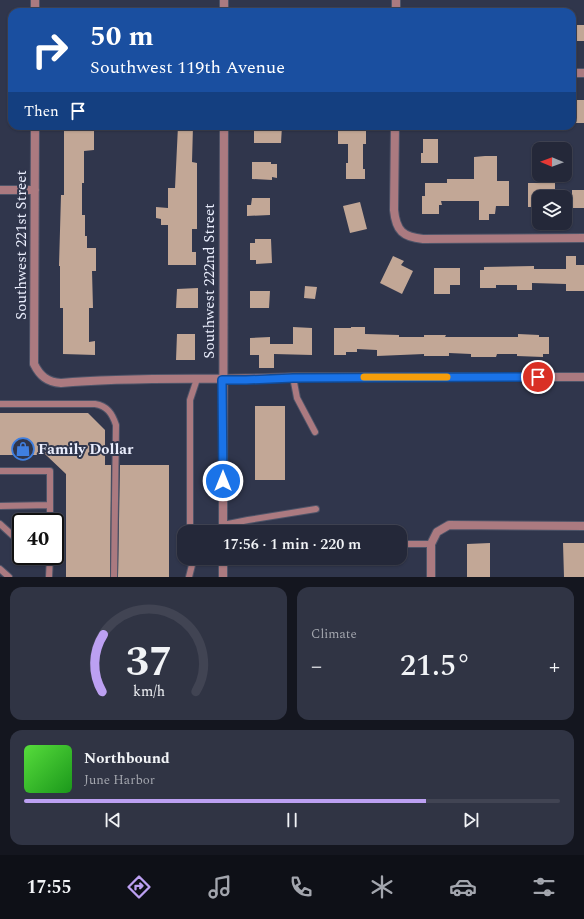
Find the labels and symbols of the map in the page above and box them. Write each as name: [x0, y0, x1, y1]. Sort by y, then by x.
north arrow: [532, 142, 572, 182]
street label: Southwest 221st Street: [10, 170, 33, 320]
street label: Southwest 222nd Street: [198, 203, 221, 359]
pin: [521, 360, 555, 394]
shop icon: Family Dollar: [10, 436, 36, 462]
place label: Family Dollar: [38, 438, 134, 461]
position arrow: [202, 460, 244, 502]
speed limit sign: 40: [12, 513, 64, 565]

